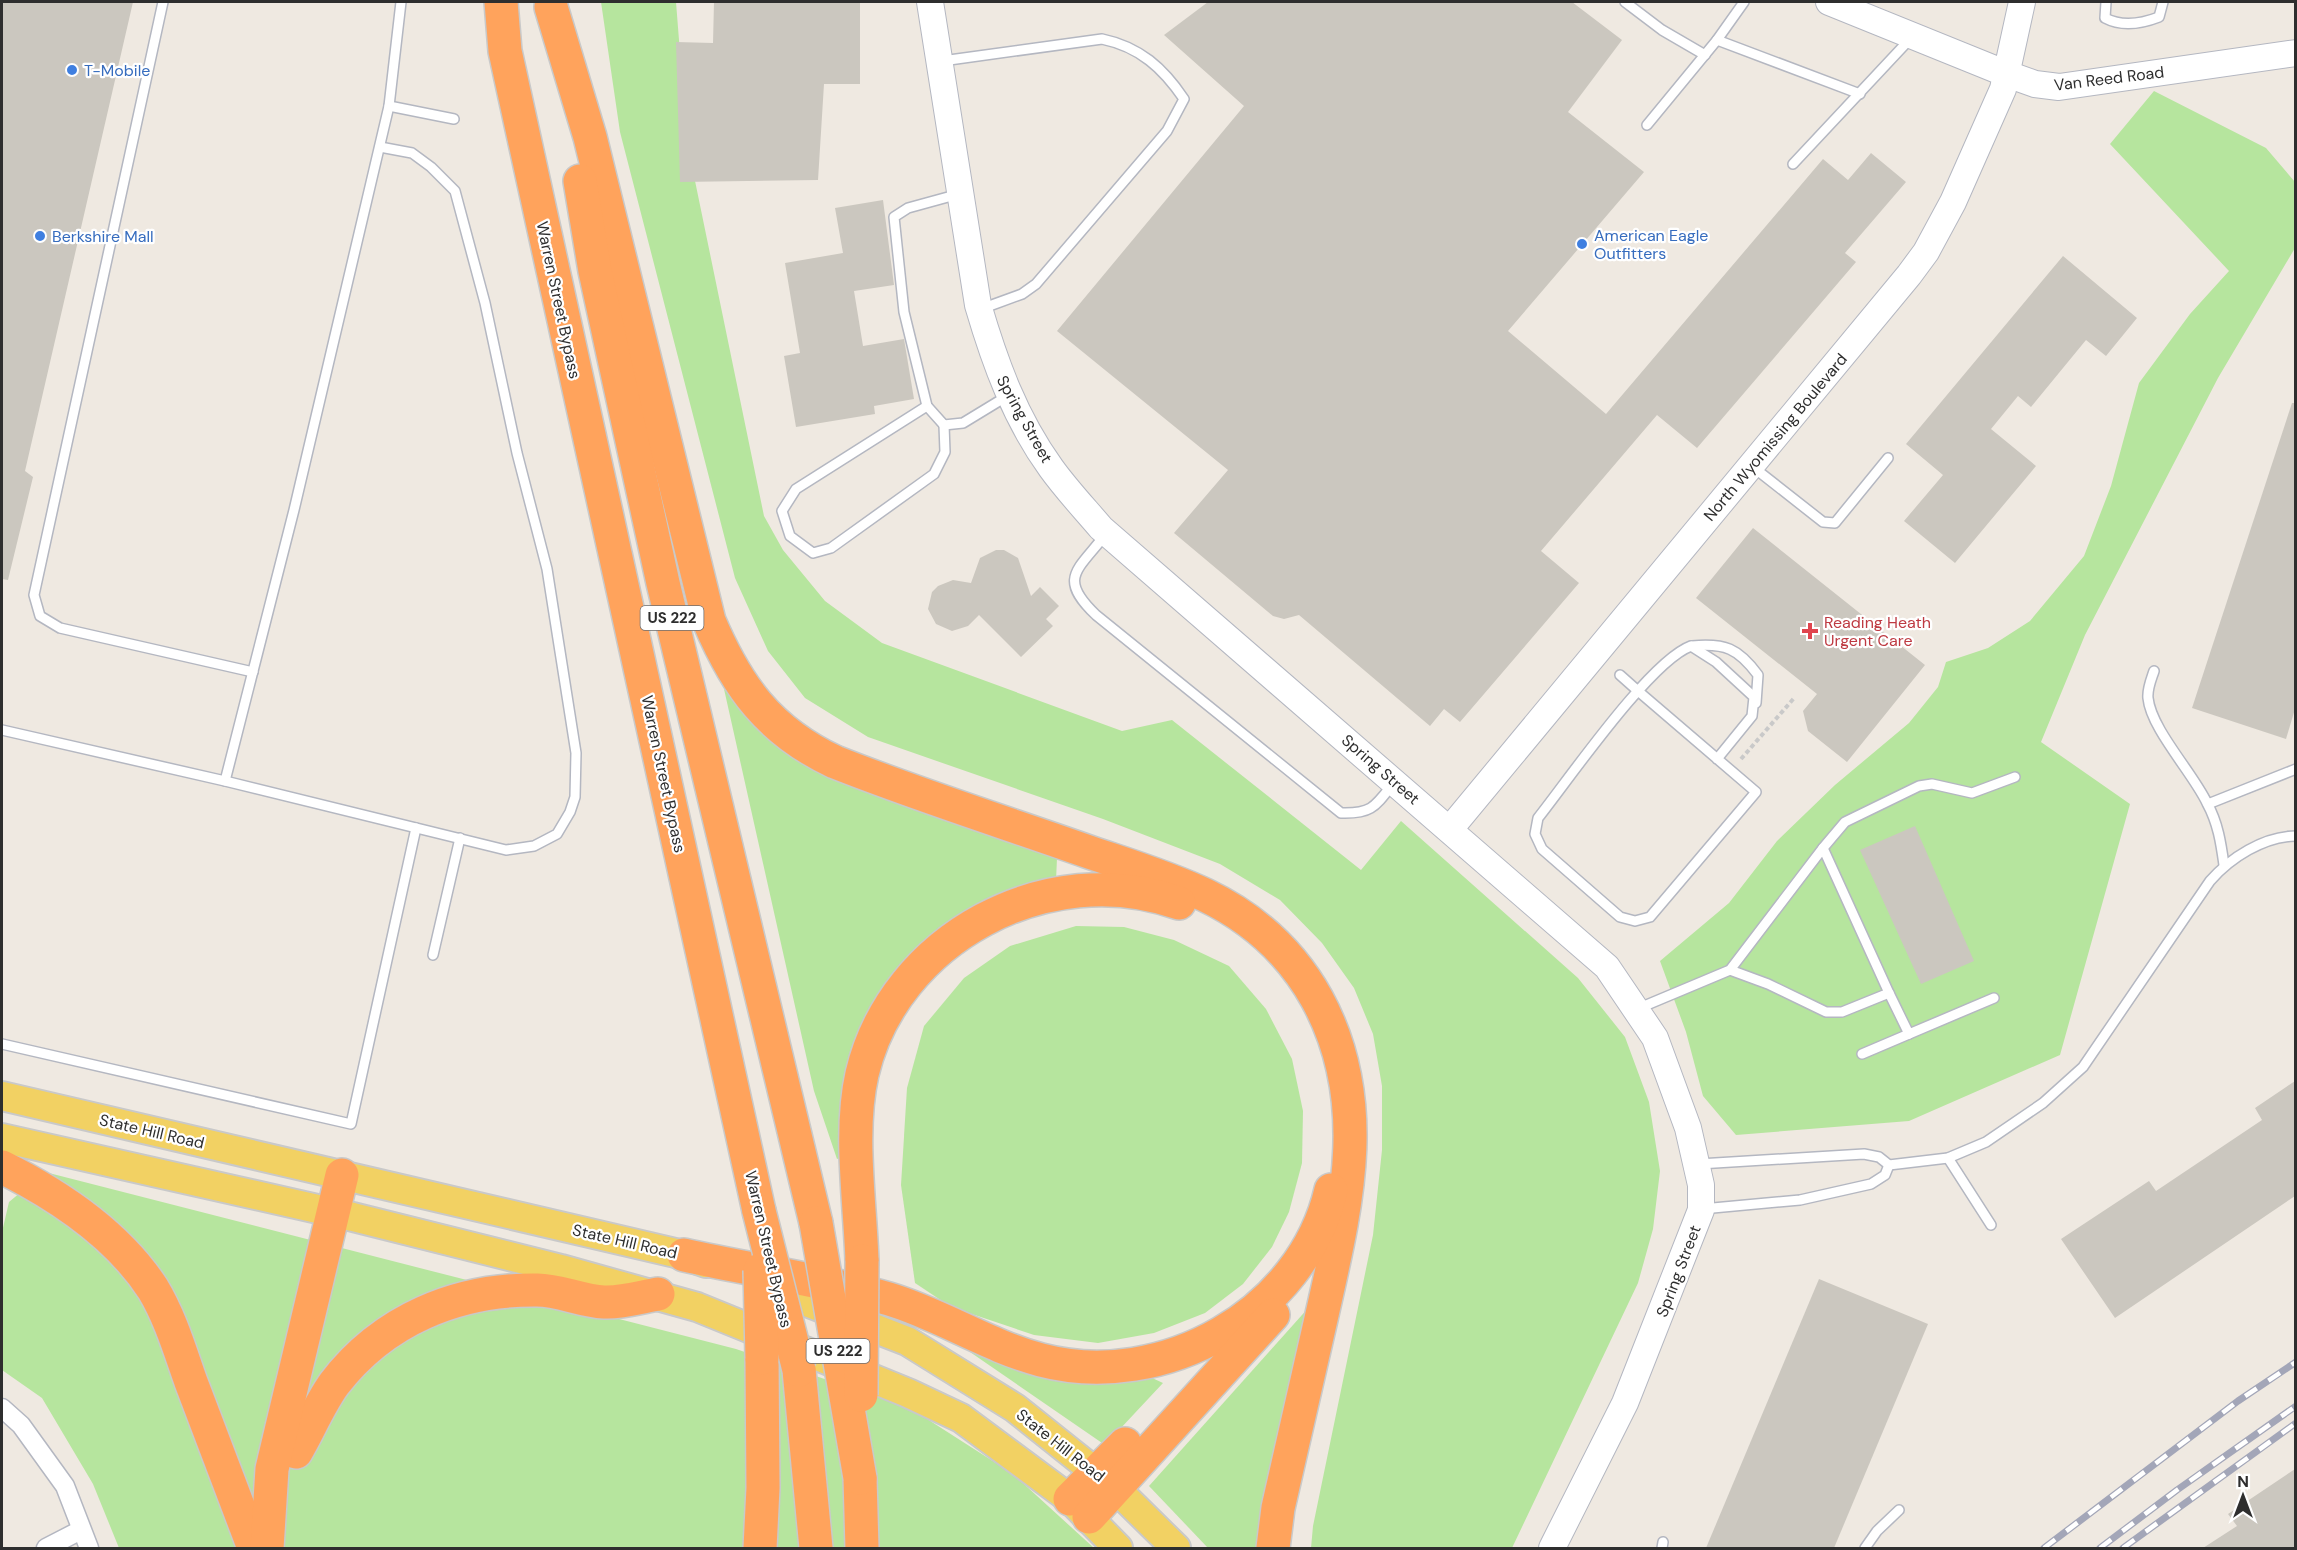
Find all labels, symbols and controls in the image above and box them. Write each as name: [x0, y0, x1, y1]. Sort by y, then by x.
place label: T-Mobile: [84, 60, 150, 81]
street label: Van Reed Road: [2053, 61, 2165, 96]
marker: T-Mobile: [65, 63, 79, 77]
street label: Warren Street Bypass: [532, 219, 585, 381]
place label: American Eagle Outfitters: [1594, 225, 1708, 264]
place label: Berkshire Mall: [52, 226, 154, 247]
marker: Berkshire Mall: [33, 229, 47, 243]
marker: American Eagle Outfitters: [1575, 237, 1589, 251]
street label: North Wyomissing Boulevard: [1699, 349, 1852, 526]
street label: Spring Street: [992, 372, 1057, 467]
road number: US 222: [640, 606, 704, 630]
place label: Reading Heath Urgent Care: [1824, 612, 1931, 651]
marker: Reading Heath Urgent Care: [1801, 622, 1819, 640]
street label: Warren Street Bypass: [637, 693, 690, 855]
street label: Spring Street: [1337, 730, 1424, 809]
street label: State Hill Road: [97, 1109, 206, 1154]
street label: Warren Street Bypass: [740, 1169, 797, 1330]
street label: State Hill Road: [570, 1219, 679, 1264]
street label: Spring Street: [1651, 1222, 1706, 1320]
road number: US 222: [806, 1339, 870, 1363]
street label: State Hill Road: [1012, 1404, 1109, 1487]
north arrow: [2213, 1466, 2273, 1526]
text: N: [2237, 1471, 2249, 1492]

